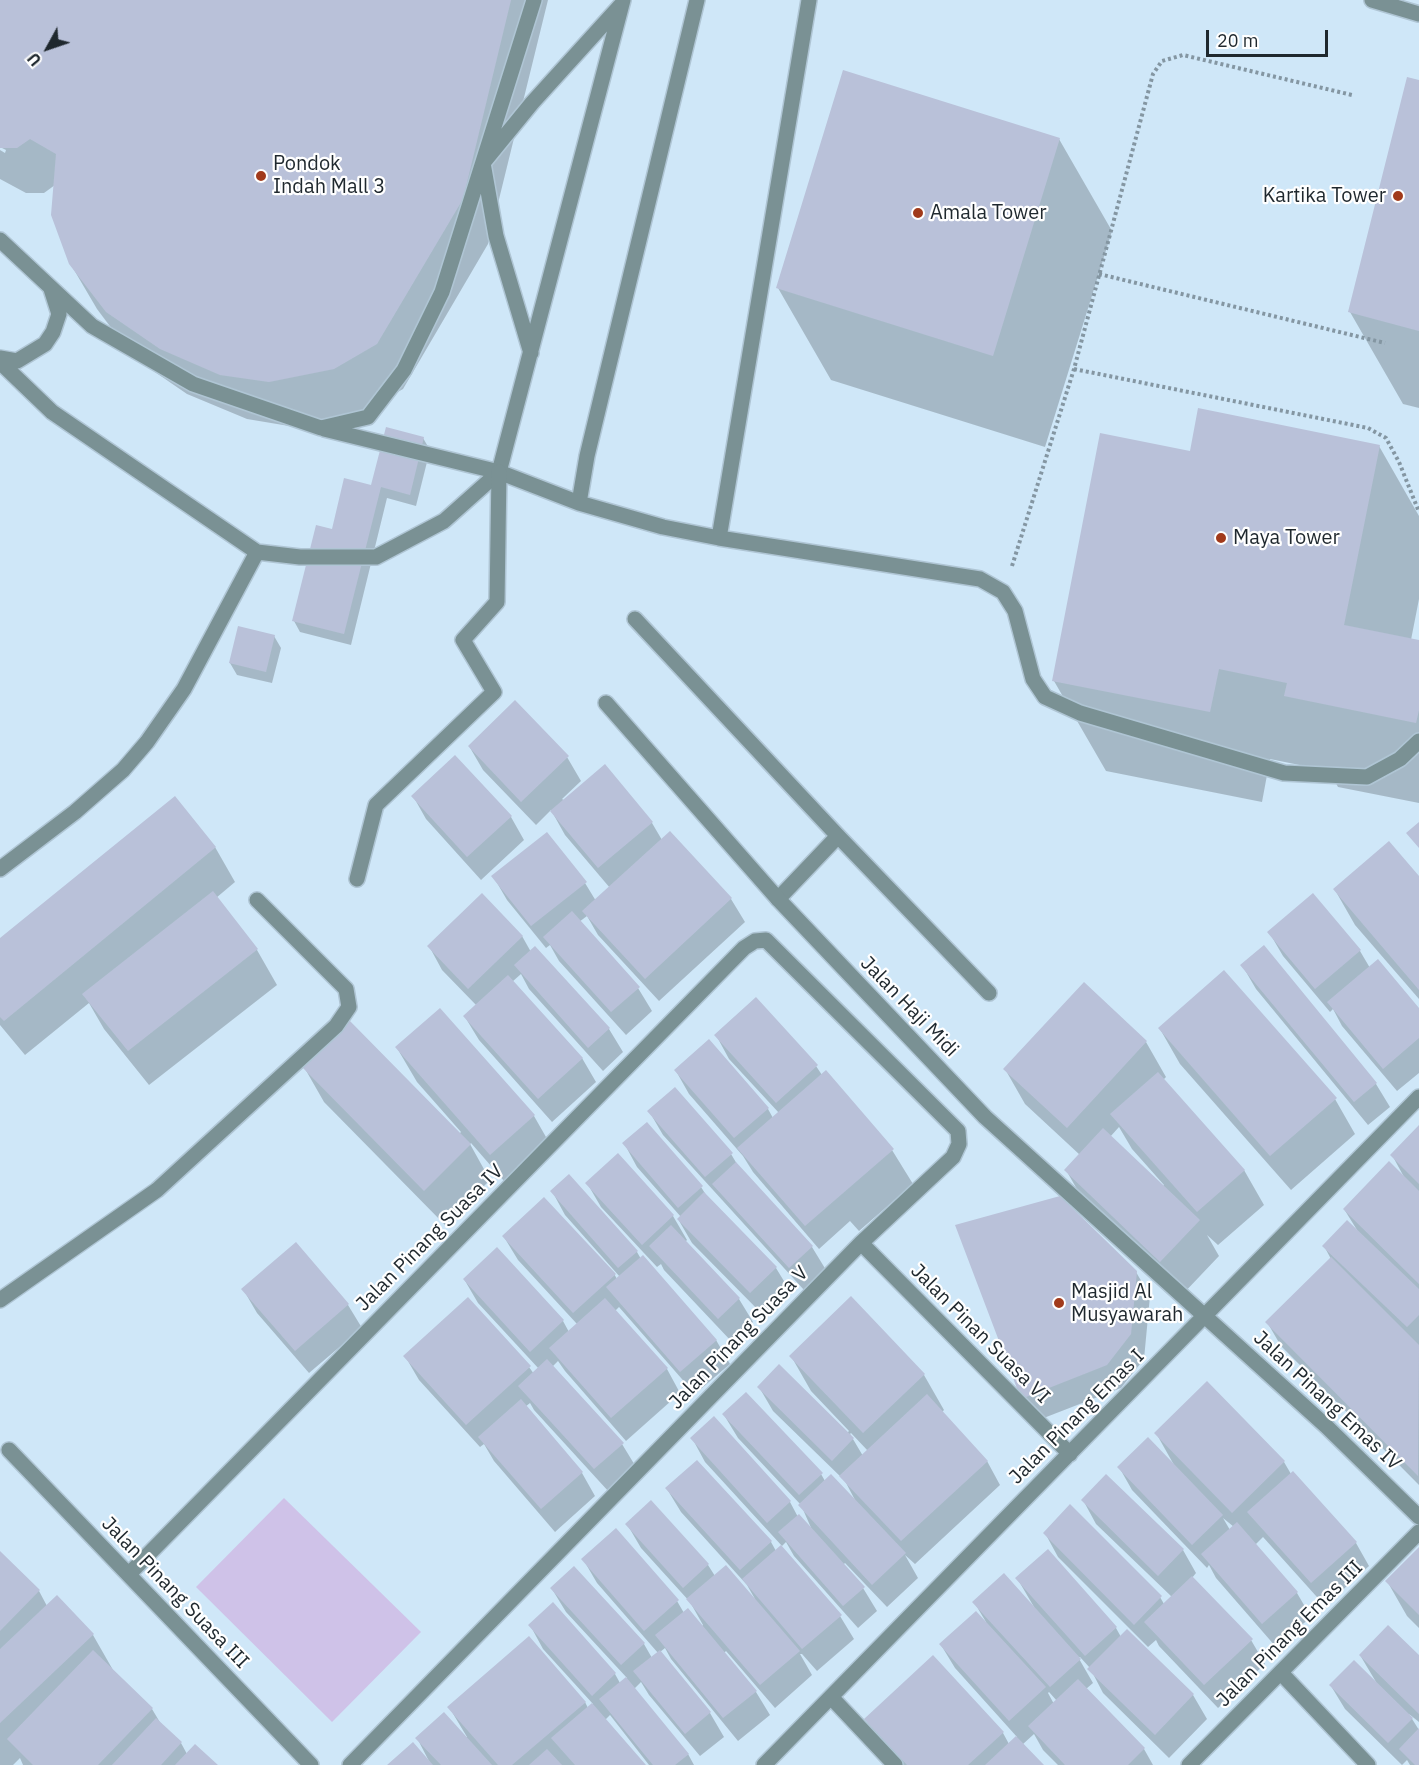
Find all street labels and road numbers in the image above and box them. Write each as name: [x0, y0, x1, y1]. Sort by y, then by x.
street label: Jalan Haji Midi: [855, 952, 963, 1062]
street label: Jalan Pinang Suasa IV: [352, 1160, 508, 1316]
street label: Jalan Pinan Suasa VI: [905, 1259, 1055, 1409]
street label: Jalan Pinang Suasa V: [664, 1261, 814, 1415]
street label: Jalan Pinang Emas IV: [1248, 1326, 1406, 1476]
street label: Jalan Pinang Emas I: [1004, 1344, 1150, 1490]
street label: Jalan Pinang Suasa III: [96, 1512, 254, 1674]
street label: Jalan Pinang Emas III: [1212, 1556, 1368, 1712]

